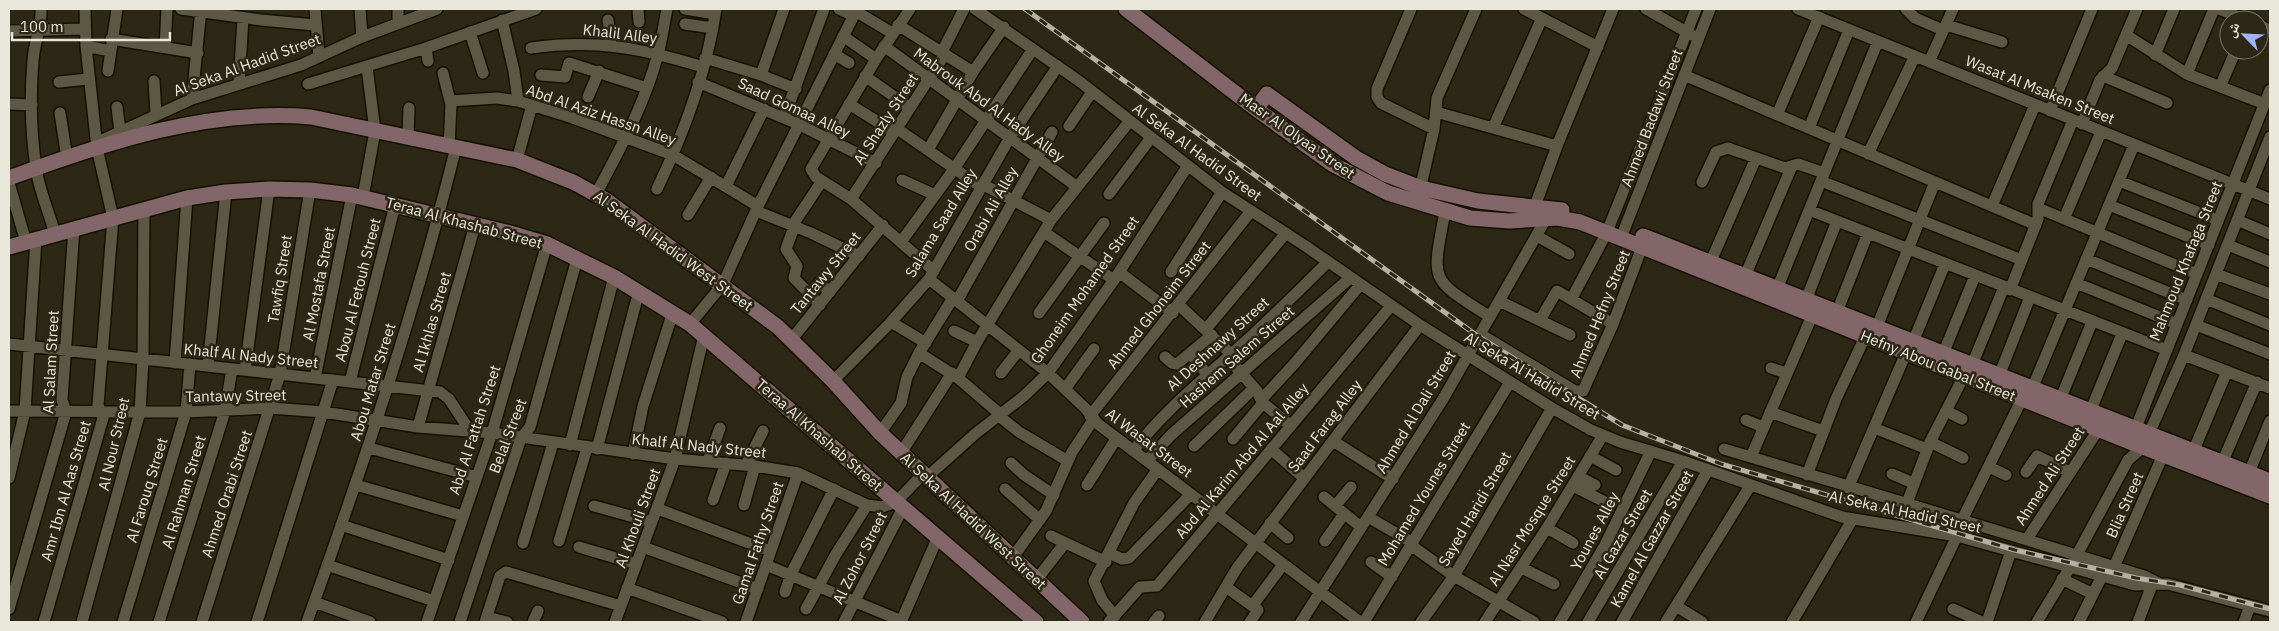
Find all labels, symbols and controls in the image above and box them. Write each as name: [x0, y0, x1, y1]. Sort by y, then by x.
scale bar: [12, 10, 170, 42]
north arrow: [2219, 10, 2269, 60]
text: 100 m: [20, 17, 64, 36]
text: ش: [2221, 19, 2243, 40]
street label: Khalil Alley: [582, 20, 659, 48]
street label: Al Seka Al Hadid Street: [171, 29, 323, 100]
street label: Mabrouk Abd Al Hady Alley: [910, 43, 1069, 166]
street label: Ahmed Badawi Street: [1616, 46, 1687, 189]
street label: Wasat Al Msaken Street: [1963, 51, 2118, 128]
street label: Al Shazly Street: [849, 69, 922, 168]
street label: Saad Gomaa Alley: [735, 73, 854, 142]
street label: Abd Al Aziz Hassn Alley: [524, 80, 679, 149]
street label: Masr Al Olyaa Street: [1236, 89, 1359, 182]
street label: Al Seka Al Hadid Street: [1129, 98, 1266, 205]
street label: Orabi Ali Alley: [959, 162, 1022, 255]
street label: Salama Saad Alley: [901, 164, 981, 281]
street label: Mahmoud Khafaga Street: [2145, 178, 2226, 343]
street label: Al Seka Al Hadid West Street: [590, 186, 757, 315]
street label: Teraa Al Khashab Street: [384, 192, 545, 253]
street label: Ghoneim Mohamed Street: [1026, 212, 1143, 367]
street label: Abou Al Fetouh Street: [330, 216, 385, 364]
street label: Al Mostafa Street: [298, 225, 339, 343]
street label: Tantawy Street: [786, 227, 865, 318]
street label: Tawfiq Street: [263, 234, 296, 324]
street label: Ahmed Ghoneim Street: [1103, 237, 1215, 373]
street label: Ahmed Hefny Street: [1565, 247, 1634, 380]
street label: Al Ikhlas Street: [408, 269, 455, 374]
street label: Al Deshnawy Street: [1162, 293, 1273, 395]
street label: Hashem Salem Street: [1175, 302, 1298, 412]
street label: Al Salam Street: [38, 310, 63, 414]
street label: Abou Matar Street: [346, 321, 400, 443]
street label: Hefny Abou Gabal Street: [1858, 326, 2019, 405]
street label: Al Seka Al Hadid Street: [1461, 327, 1604, 424]
street label: Khalf Al Nady Street: [183, 339, 319, 372]
street label: Ahmed Al Dali Street: [1371, 347, 1460, 476]
street label: Abd Al Fattah Street: [445, 363, 504, 497]
street label: Teraa Al Khashab Street: [752, 375, 886, 495]
street label: Saad Farag Alley: [1284, 375, 1366, 476]
street label: Abd Al Karim Abd Al Aal Alley: [1171, 379, 1313, 542]
street label: Tantawy Street: [185, 385, 287, 406]
street label: Al Nour Street: [94, 395, 133, 492]
street label: Belal Street: [485, 396, 531, 476]
street label: Al Wasat Street: [1102, 404, 1196, 481]
street label: Amr Ibn Al Aas Street: [36, 418, 95, 563]
street label: Mohamed Younes Street: [1373, 418, 1474, 569]
street label: Ahmed Ali Street: [2011, 423, 2089, 529]
street label: Ahmed Orabi Street: [197, 428, 256, 560]
street label: Khalf Al Nady Street: [631, 429, 767, 462]
street label: Al Rahman Street: [157, 433, 210, 551]
street label: Al Farouq Street: [122, 435, 172, 545]
street label: Al Seka Al Hadid West Street: [896, 448, 1050, 593]
street label: Sayed Haridi Street: [1434, 448, 1515, 570]
street label: Al Nasr Mosque Street: [1484, 452, 1579, 589]
street label: Al Khouli Street: [611, 465, 664, 570]
street label: Kamel Al Gazzar Street: [1606, 467, 1697, 611]
street label: Blia Street: [2102, 469, 2148, 541]
street label: Gamal Fathy Street: [728, 479, 787, 607]
street label: Al Gazar Street: [1589, 485, 1656, 582]
street label: Al Seka Al Hadid Street: [1827, 486, 1983, 537]
street label: Younes Alley: [1566, 488, 1623, 573]
street label: Al Zohor Street: [828, 508, 891, 607]

